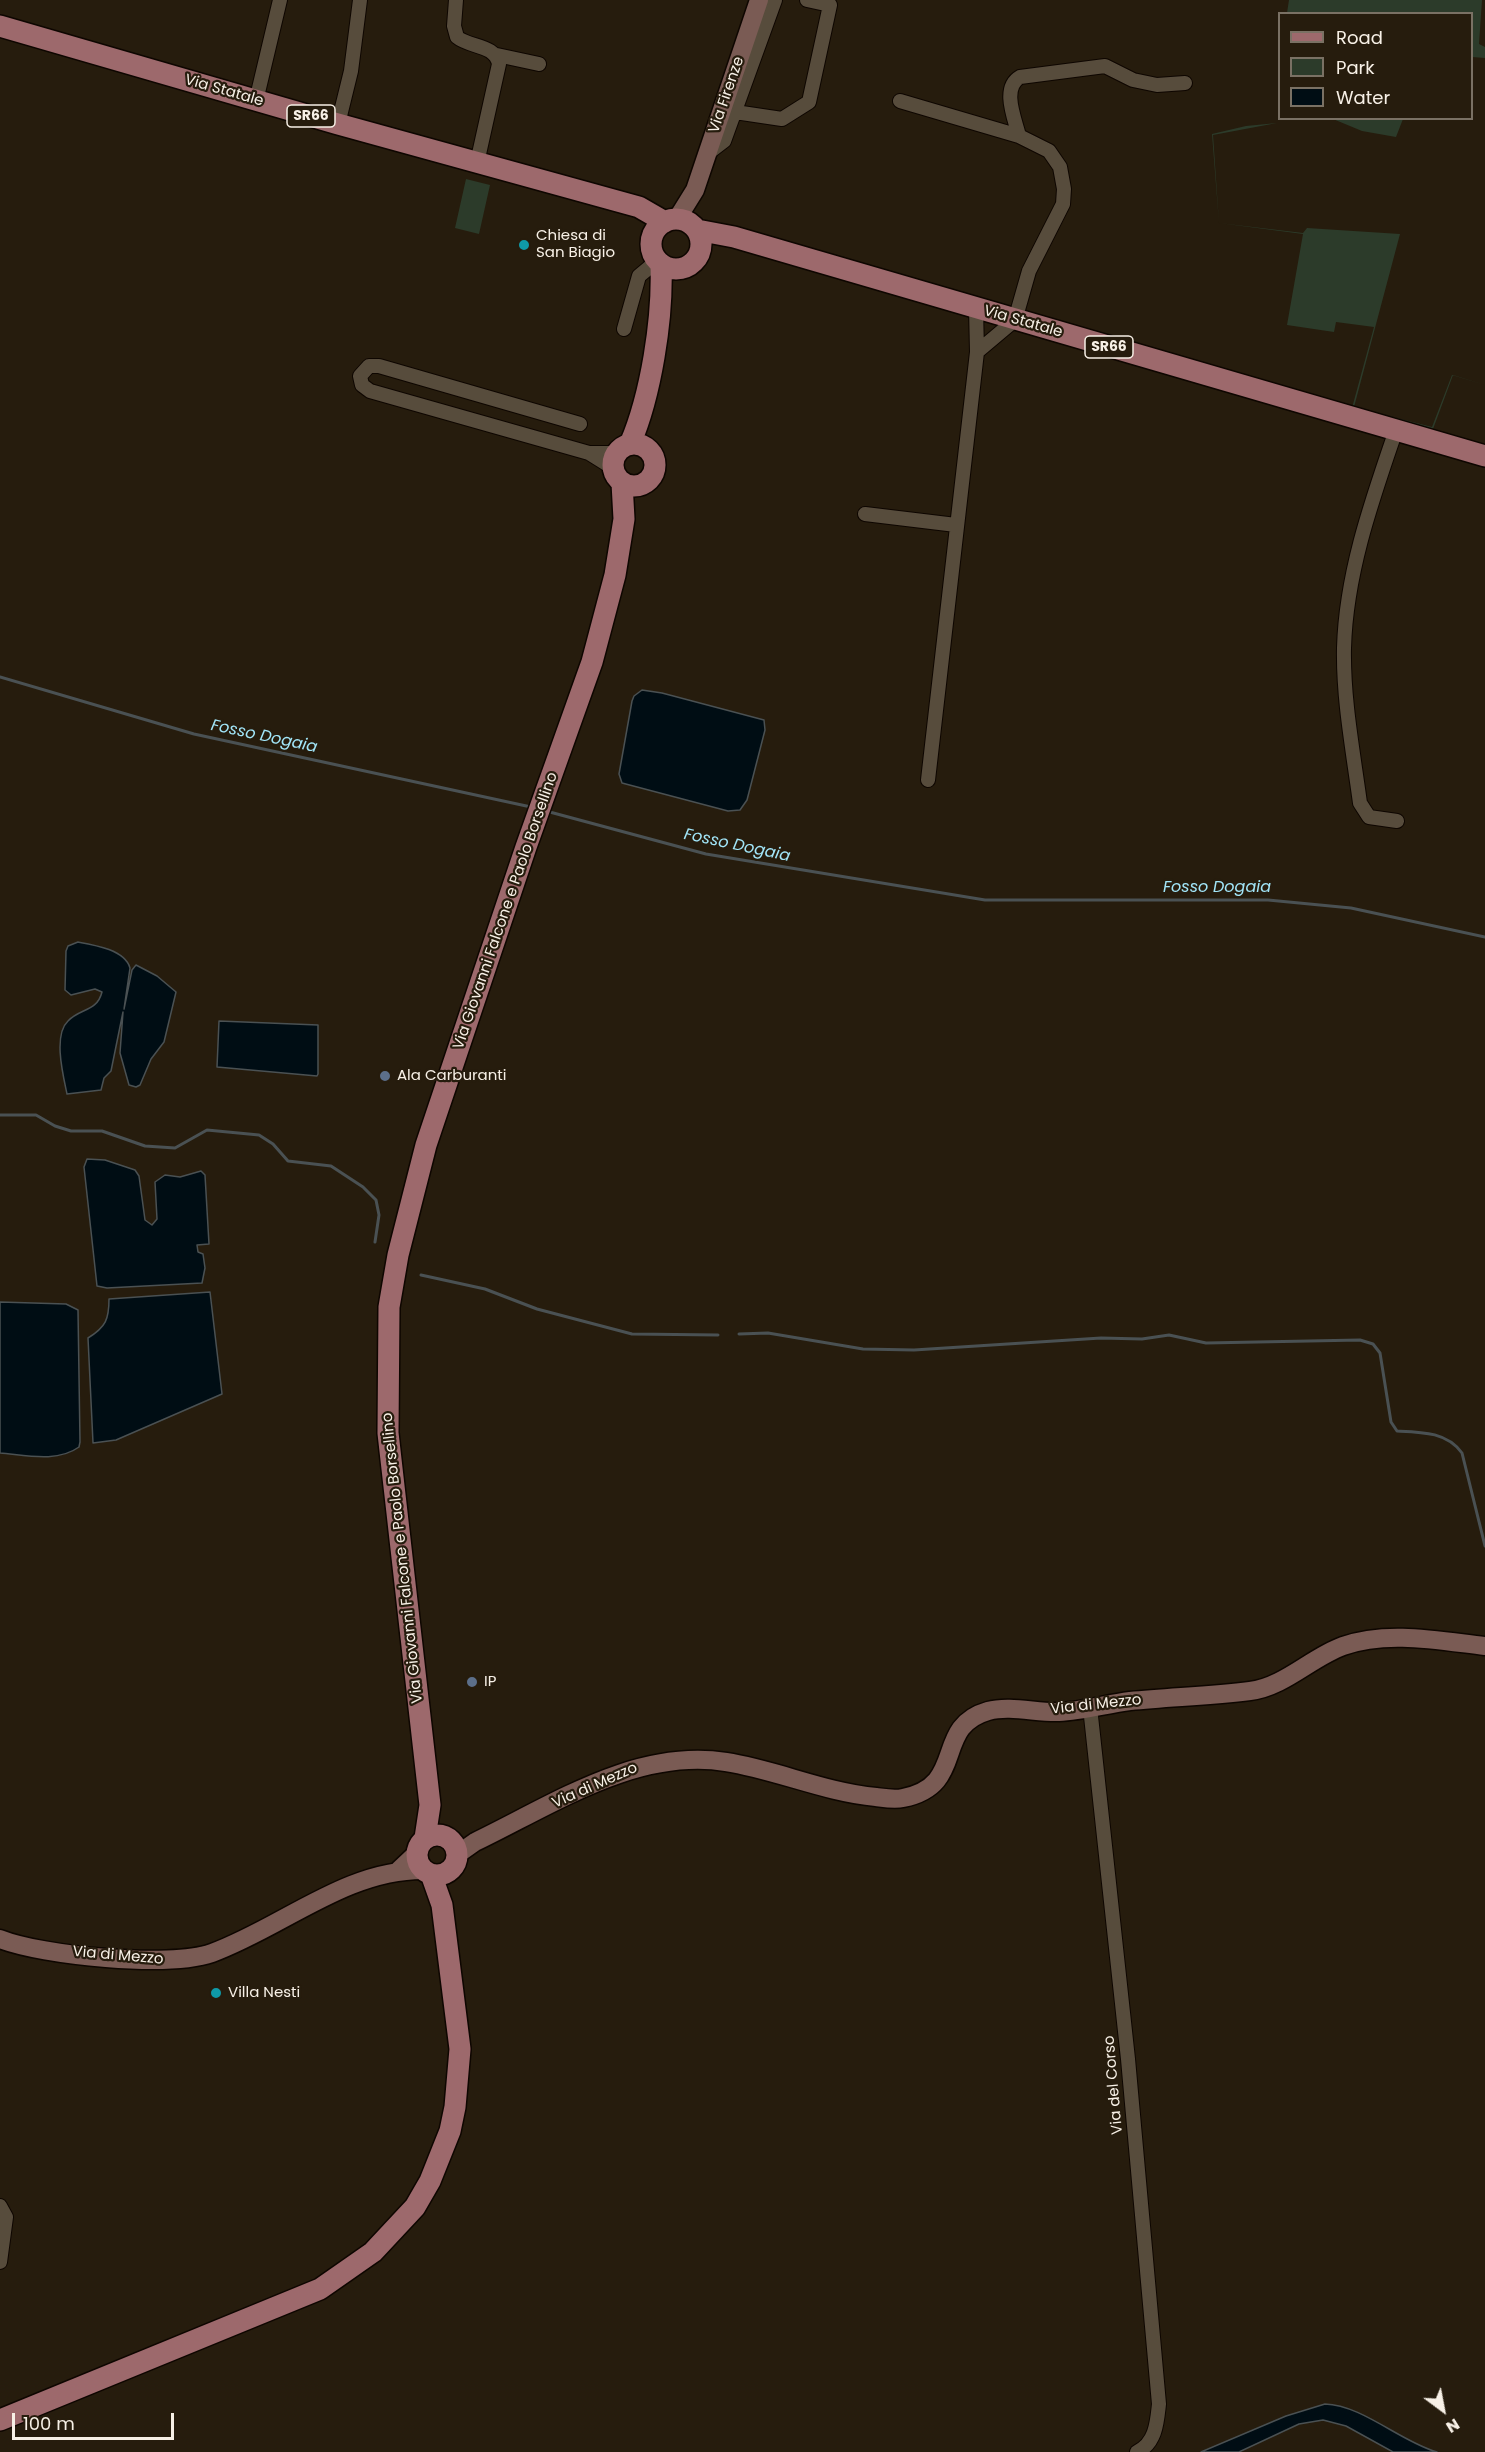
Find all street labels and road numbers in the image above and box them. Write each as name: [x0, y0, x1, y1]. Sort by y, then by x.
street label: Via Firenze: [705, 54, 749, 136]
street label: Via Statale: [183, 71, 265, 111]
road number: SR66: [287, 105, 335, 127]
street label: Via Statale: [982, 302, 1064, 342]
road number: SR66: [1085, 336, 1133, 358]
street label: Via Giovanni Falcone e Paolo Borsellino: [450, 770, 562, 1052]
street label: Via Giovanni Falcone e Paolo Borsellino: [379, 1412, 427, 1704]
street label: Via di Mezzo: [1050, 1691, 1142, 1719]
street label: Via di Mezzo: [550, 1759, 640, 1813]
street label: Via di Mezzo: [72, 1943, 164, 1969]
street label: Via del Corso: [1101, 2035, 1127, 2135]

